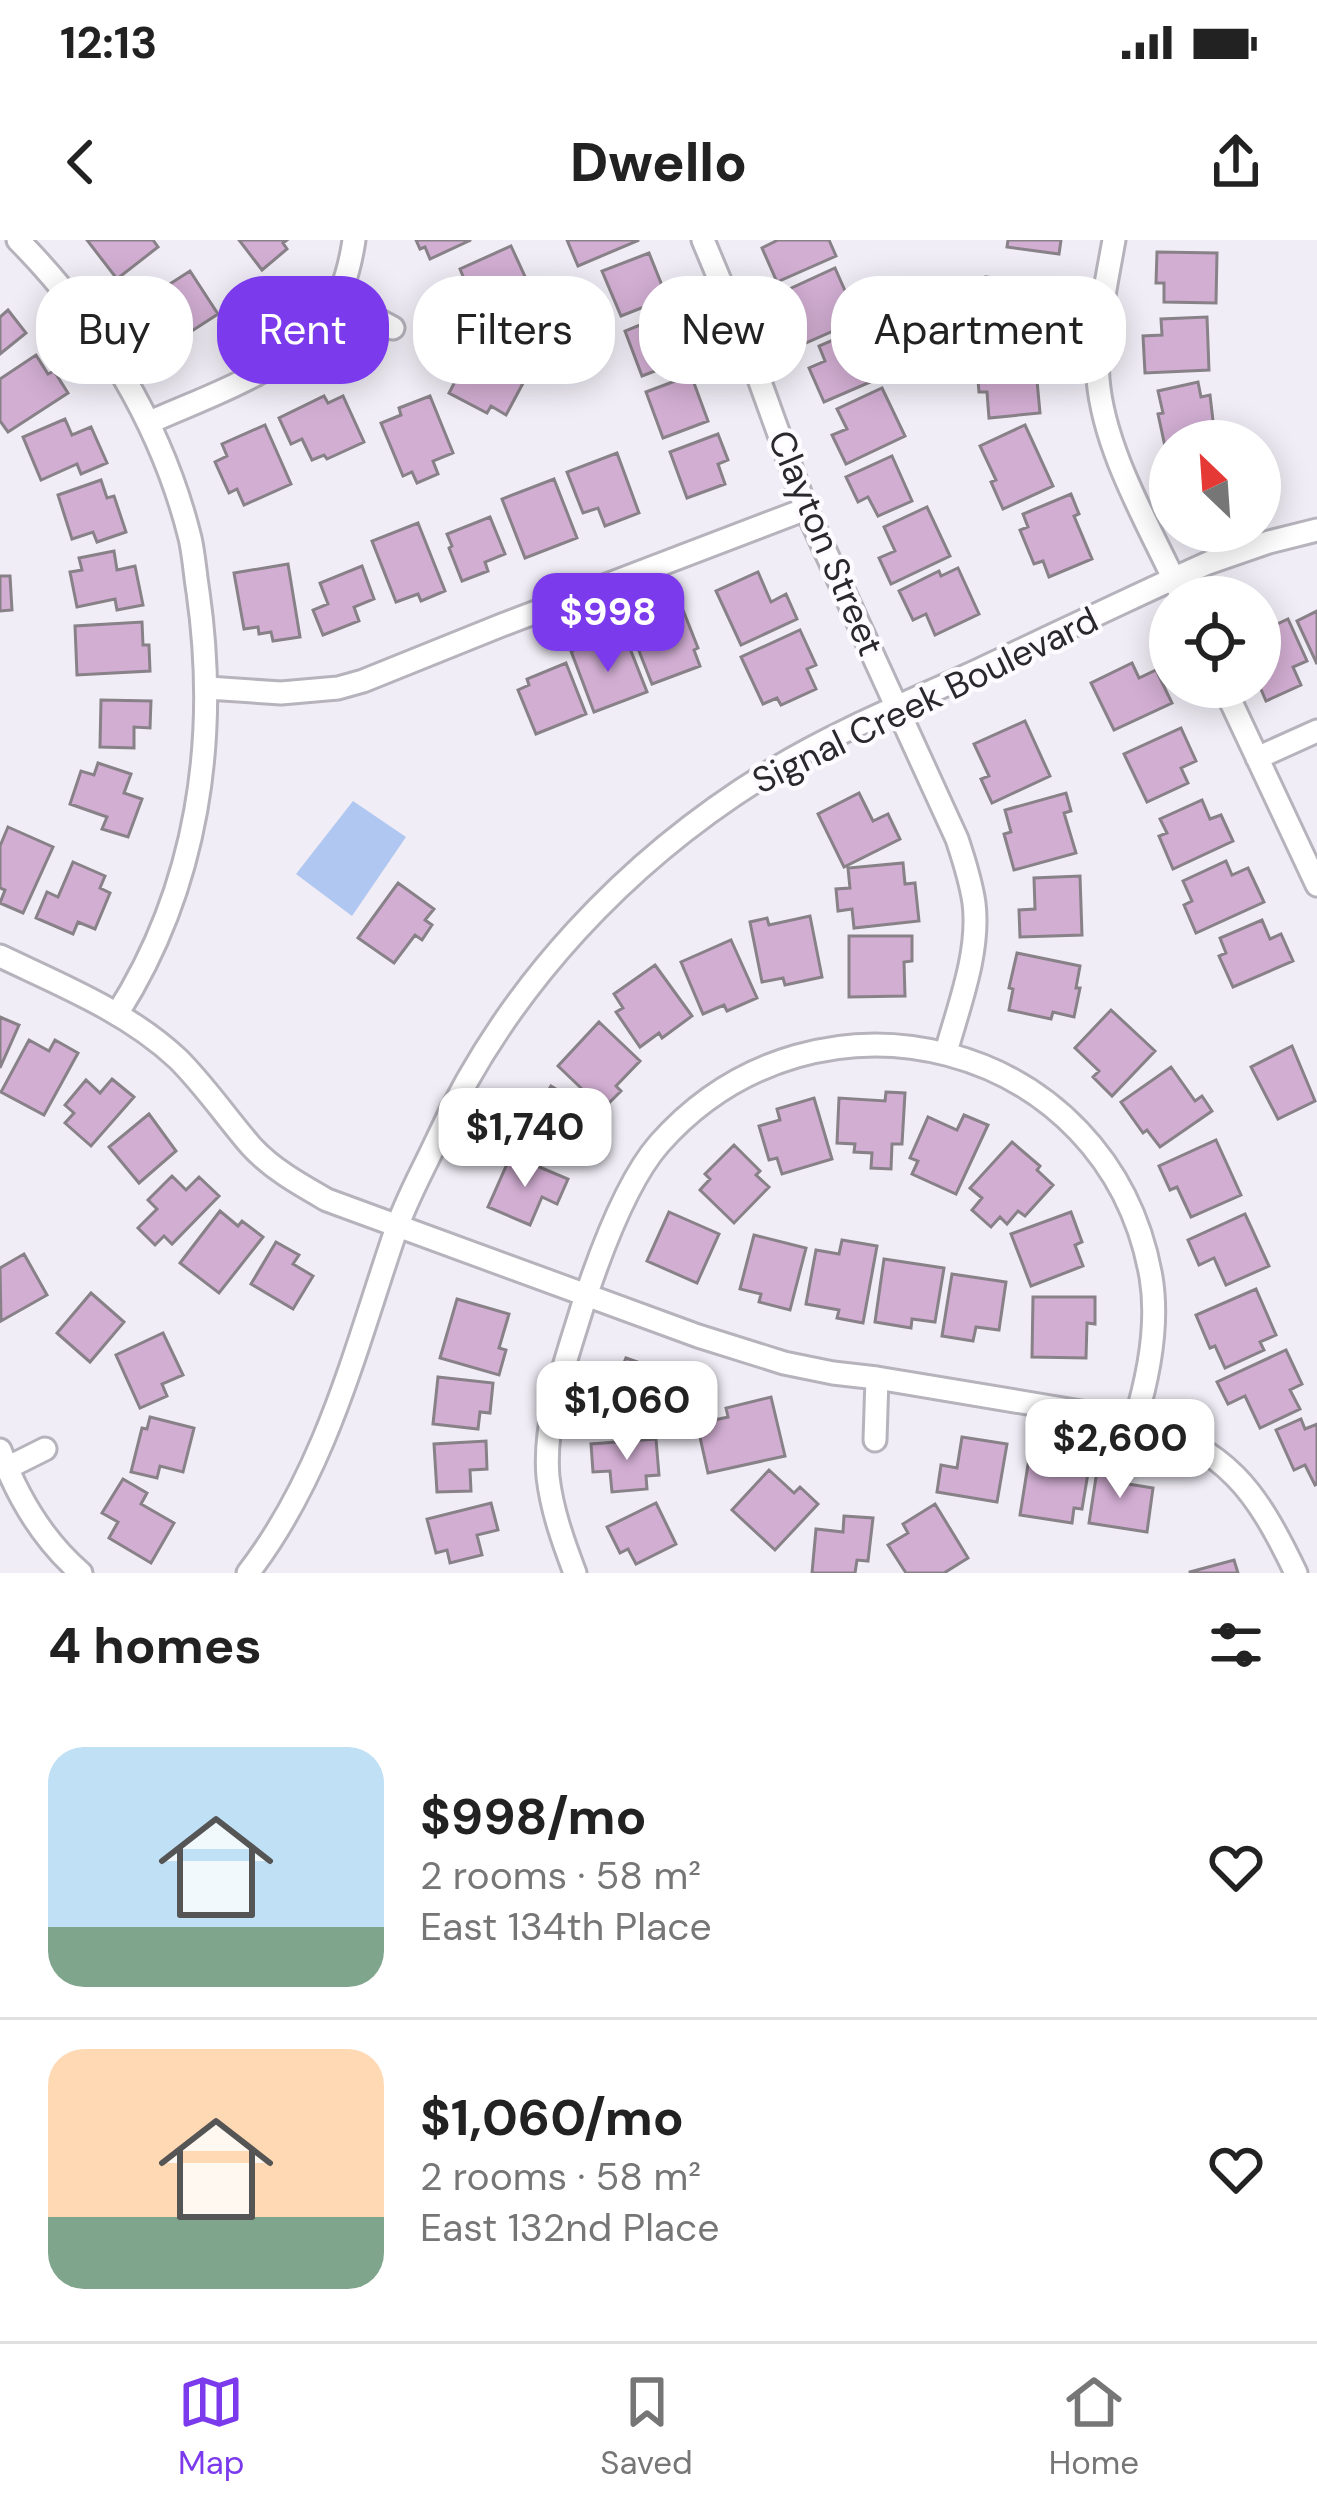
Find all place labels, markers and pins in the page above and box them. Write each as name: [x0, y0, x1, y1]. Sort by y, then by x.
pin: $998: [537, 573, 679, 675]
pin: $1,740: [427, 1088, 623, 1190]
pin: $1,060: [529, 1361, 725, 1463]
pin: $2,600: [1022, 1399, 1218, 1501]

